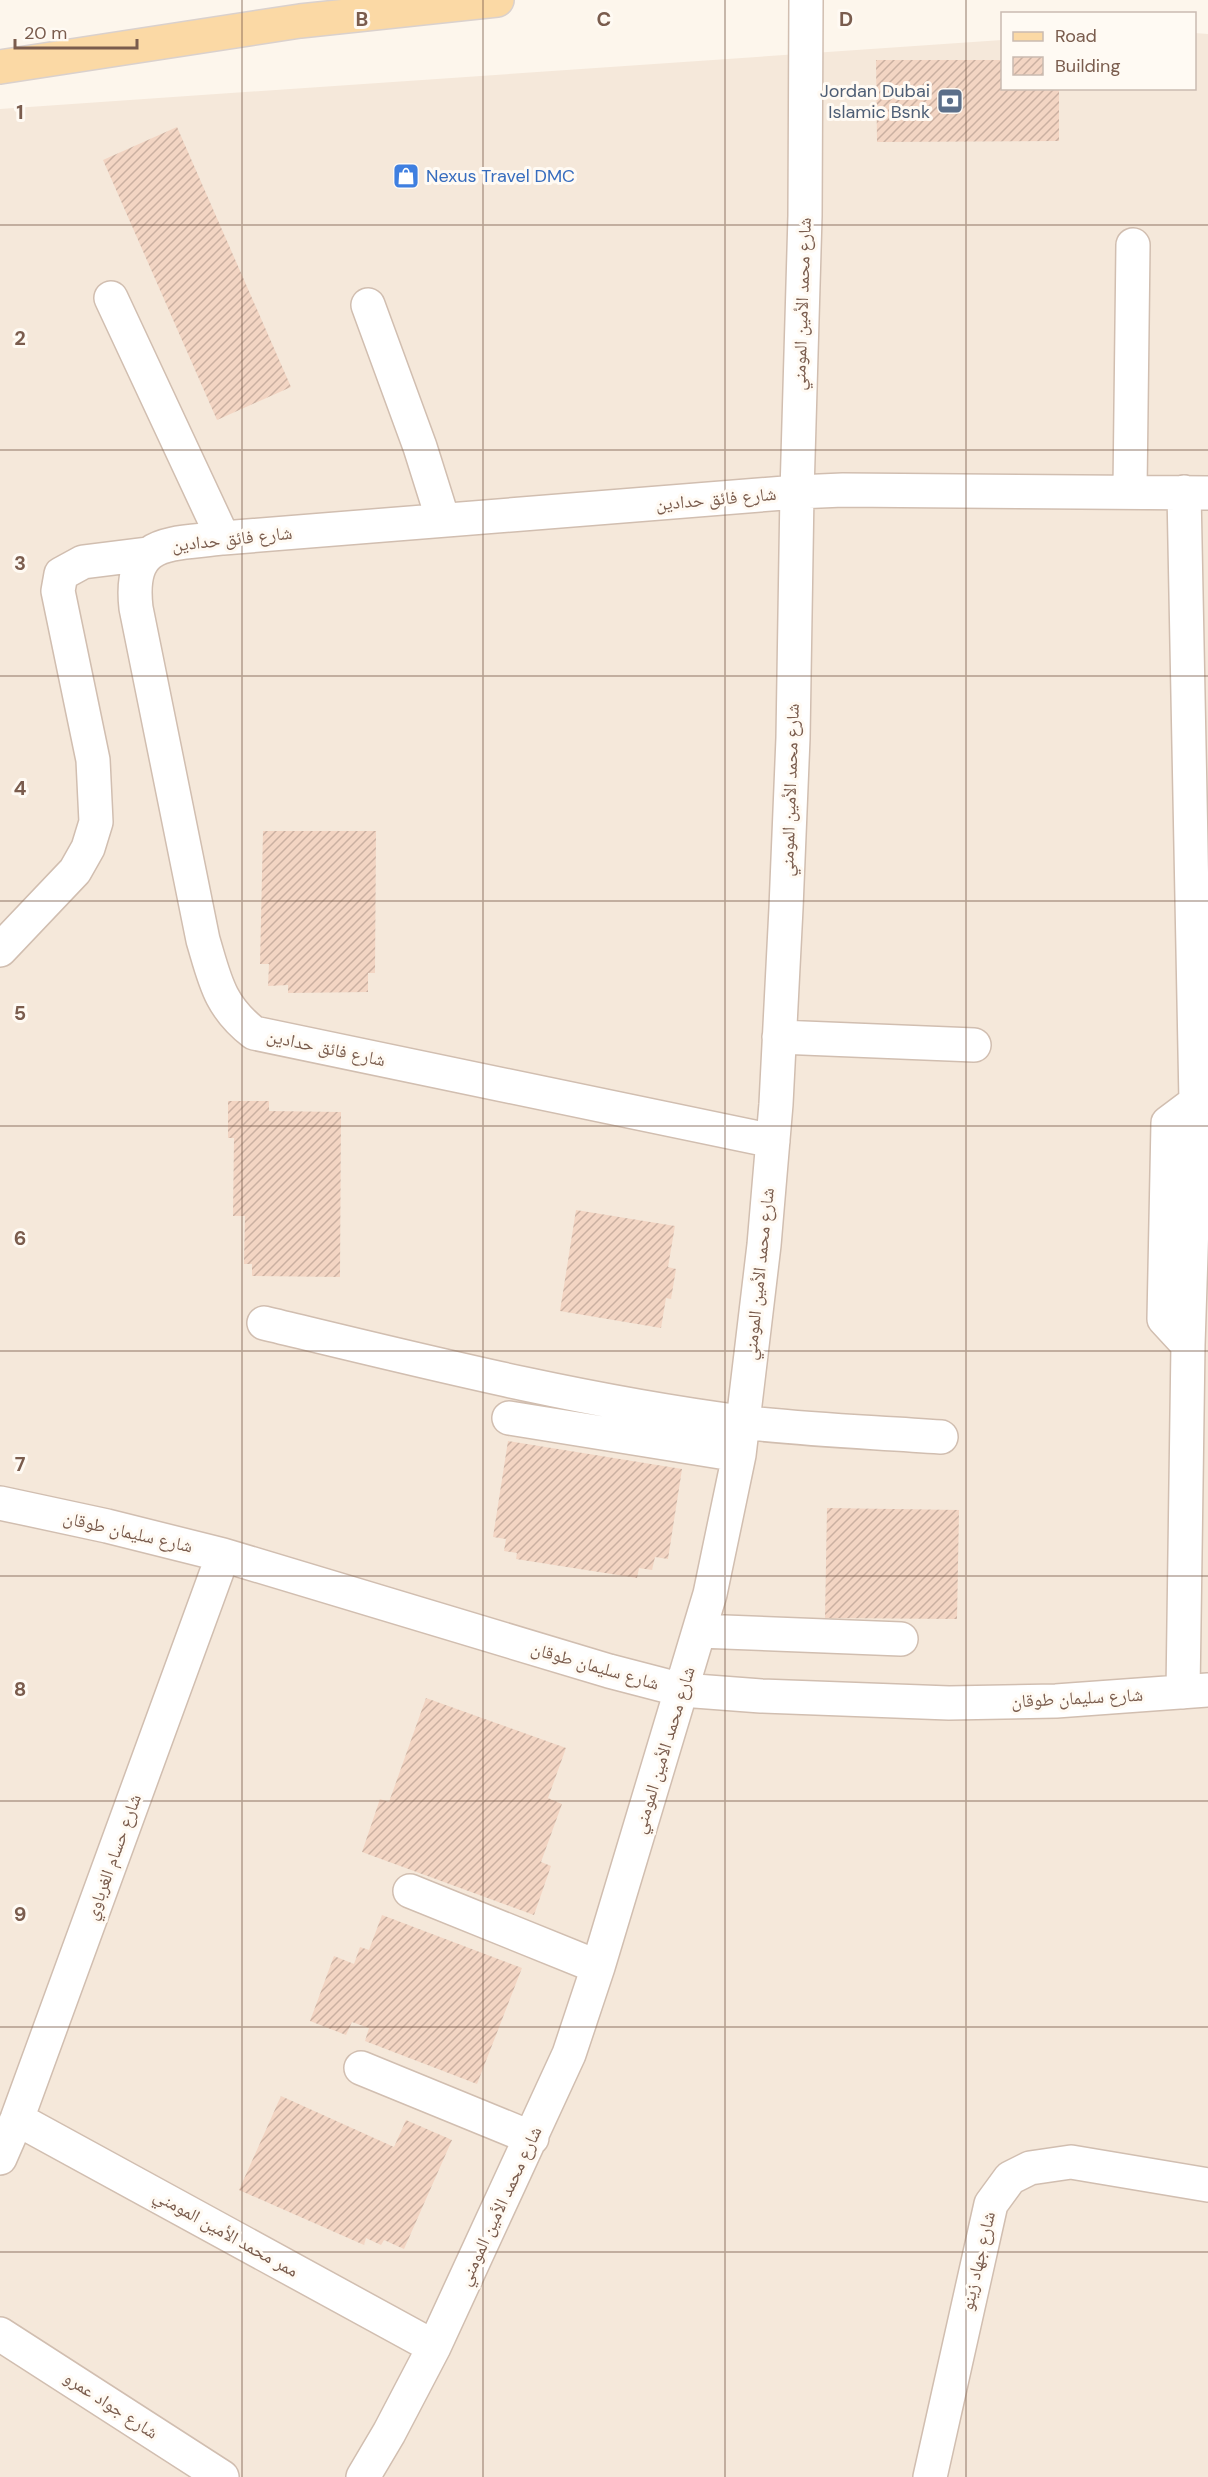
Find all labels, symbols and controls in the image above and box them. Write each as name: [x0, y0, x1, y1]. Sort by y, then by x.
text: B: [356, 6, 368, 32]
text: C: [597, 6, 611, 32]
text: D: [839, 6, 853, 32]
scale bar: [15, 12, 136, 50]
legend: [1001, 12, 1196, 90]
text: 20 m: [24, 21, 67, 45]
text: Road: [1055, 24, 1097, 48]
text: Building: [1055, 54, 1120, 78]
place label: Jordan Dubai Islamic Bsnk: [820, 79, 930, 124]
bank icon: Jordan Dubai Islamic Bsnk: [935, 86, 965, 116]
text: 1: [16, 99, 24, 125]
shop icon: Nexus Travel DMC: [391, 161, 421, 191]
place label: Nexus Travel DMC: [426, 164, 575, 188]
street label: شارع محمد الأمين المومني: [787, 217, 820, 391]
text: 2: [14, 325, 26, 351]
street label: شارع فائق حدادين: [655, 482, 777, 516]
street label: شارع فائق حدادين: [171, 521, 293, 557]
text: 3: [14, 550, 26, 576]
street label: شارع محمد الأمين المومني: [775, 703, 808, 877]
text: 4: [14, 775, 27, 801]
text: 5: [14, 1000, 26, 1026]
street label: شارع فائق حدادين: [264, 1024, 388, 1072]
street label: شارع محمد الأمين المومني: [738, 1187, 783, 1362]
text: 6: [14, 1225, 26, 1251]
text: 7: [15, 1451, 26, 1477]
street label: شارع سليمان طوقان: [61, 1505, 195, 1559]
street label: شارع سليمان طوقان: [528, 1636, 662, 1696]
street label: شارع محمد الأمين المومني: [627, 1664, 703, 1837]
text: 8: [14, 1676, 26, 1702]
street label: شارع سليمان طوقان: [1010, 1683, 1144, 1713]
street label: شارع حسام الغرباوي: [79, 1791, 149, 1924]
text: 9: [14, 1901, 26, 1927]
street label: شارع محمد الأمين المومني: [452, 2122, 550, 2291]
street label: ممر محمد الأمين المومني: [148, 2183, 303, 2285]
street label: شارع جهاد زينو: [955, 2209, 1001, 2313]
street label: شارع جواد عمرو: [59, 2366, 163, 2444]

